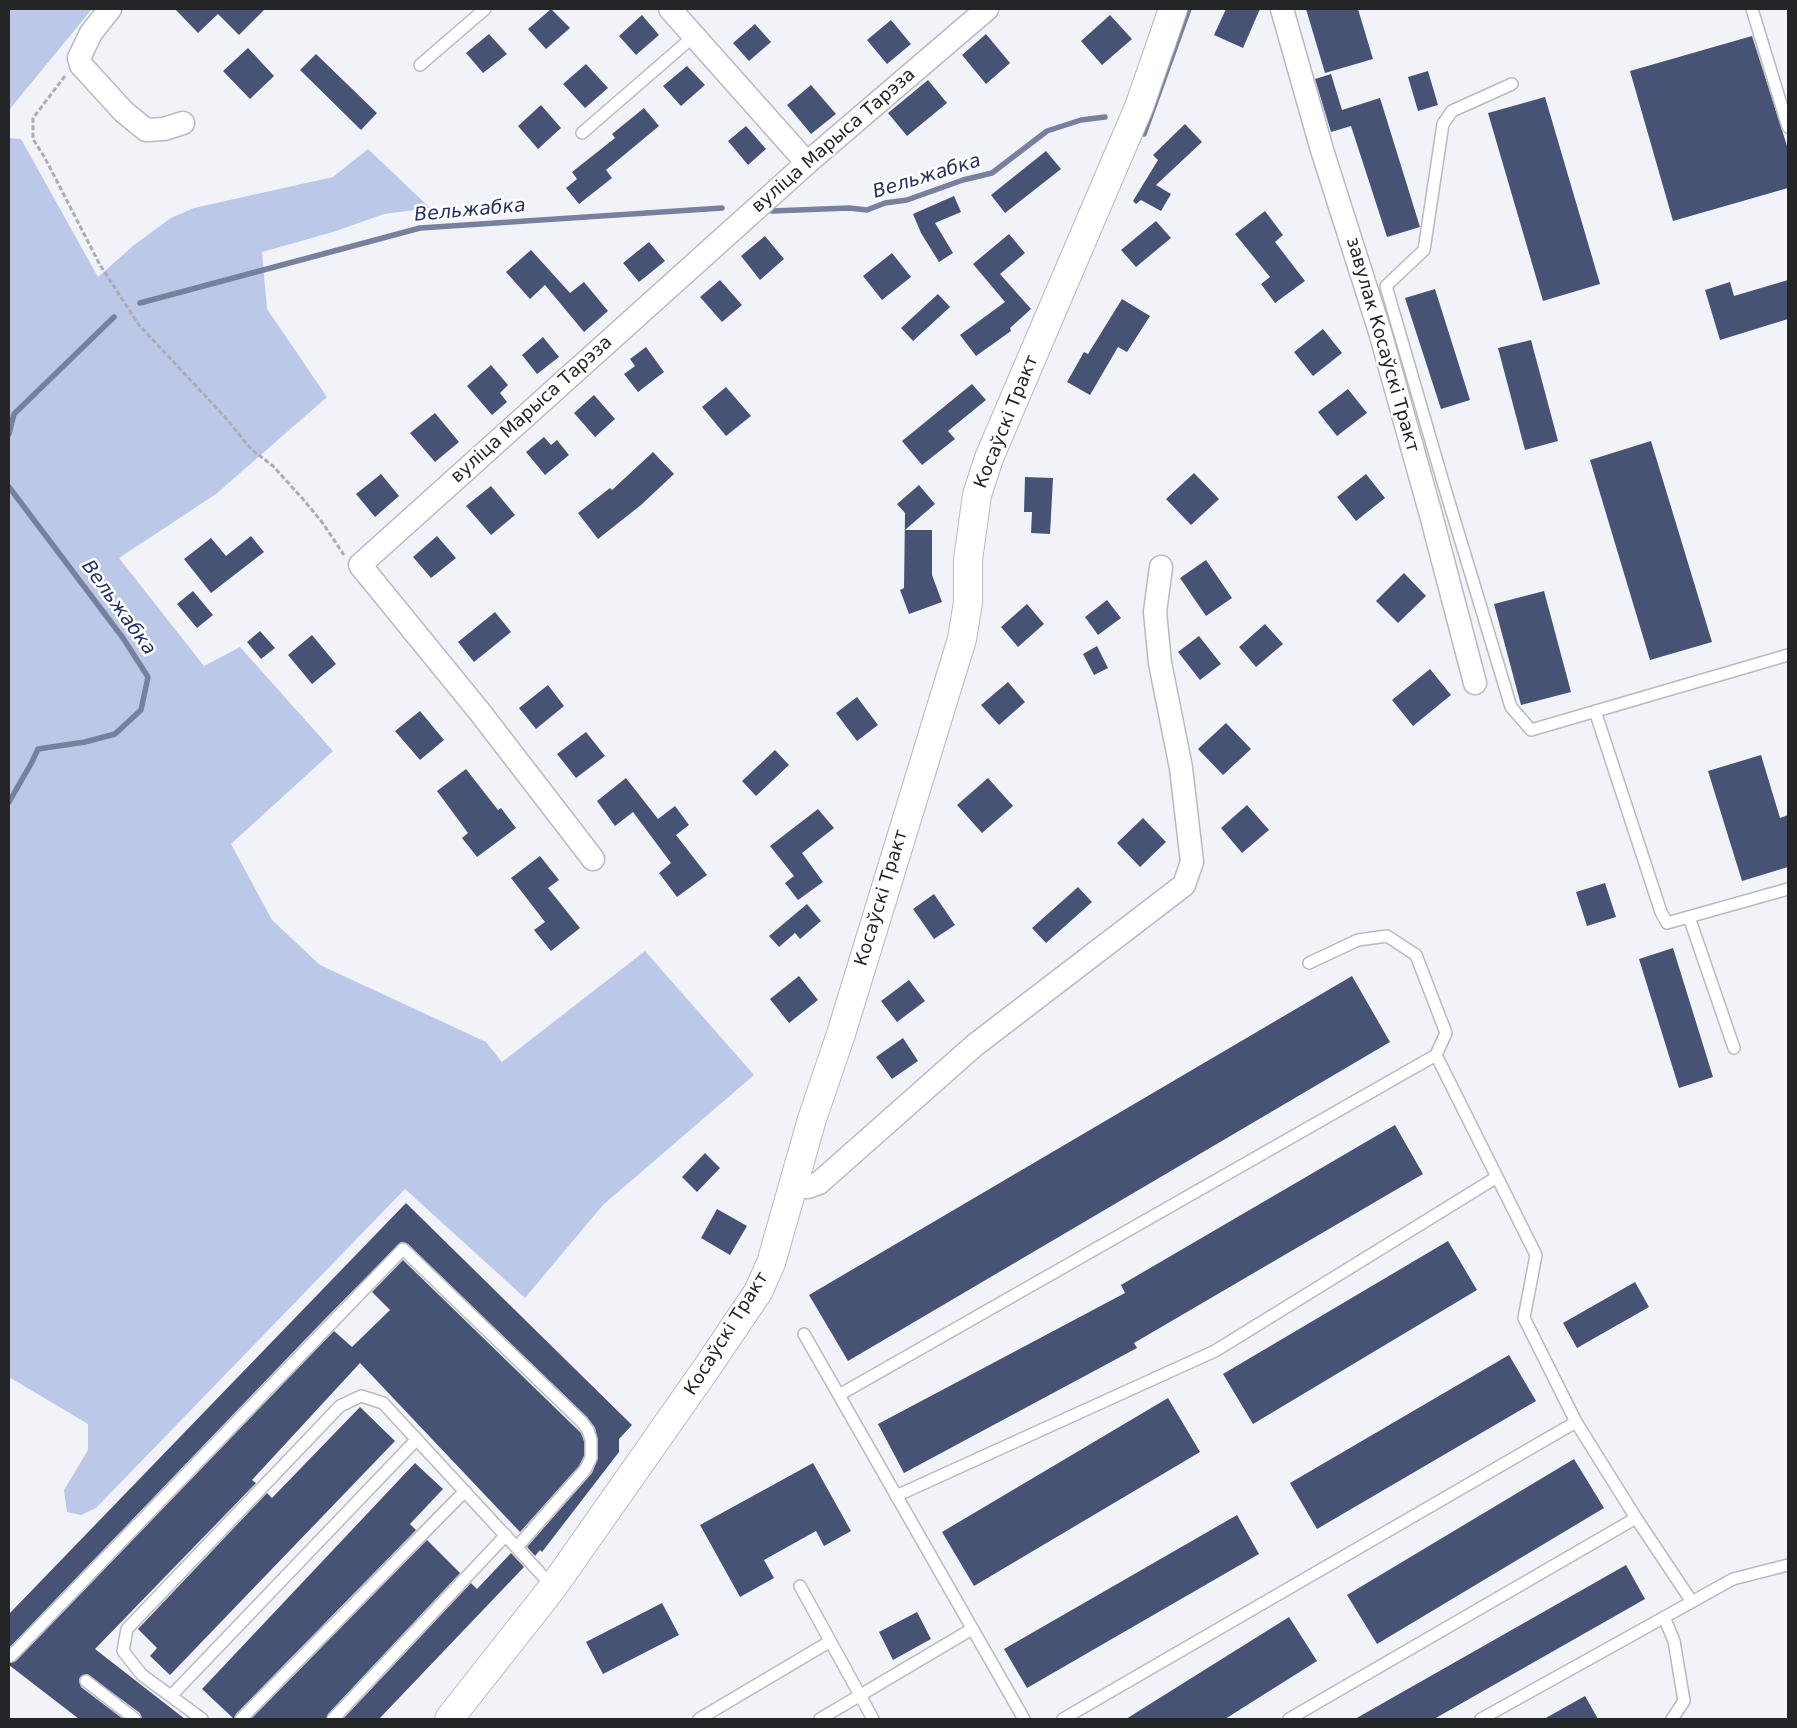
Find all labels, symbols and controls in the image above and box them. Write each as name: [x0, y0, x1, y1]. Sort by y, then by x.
street label: вуліца Марыса Тарэза: [748, 64, 920, 218]
water label: Вельжабка: [870, 150, 984, 204]
water label: Вельжабка: [413, 195, 527, 227]
street label: завулак Косаўскі Тракт: [1341, 235, 1423, 455]
street label: вуліца Марыса Тарэза: [447, 332, 617, 488]
street label: Косаўскі Тракт: [970, 352, 1044, 492]
water label: Вельжабка: [76, 556, 160, 660]
street label: Косаўскі Тракт: [851, 827, 913, 969]
street label: Косаўскі Тракт: [680, 1268, 774, 1400]

